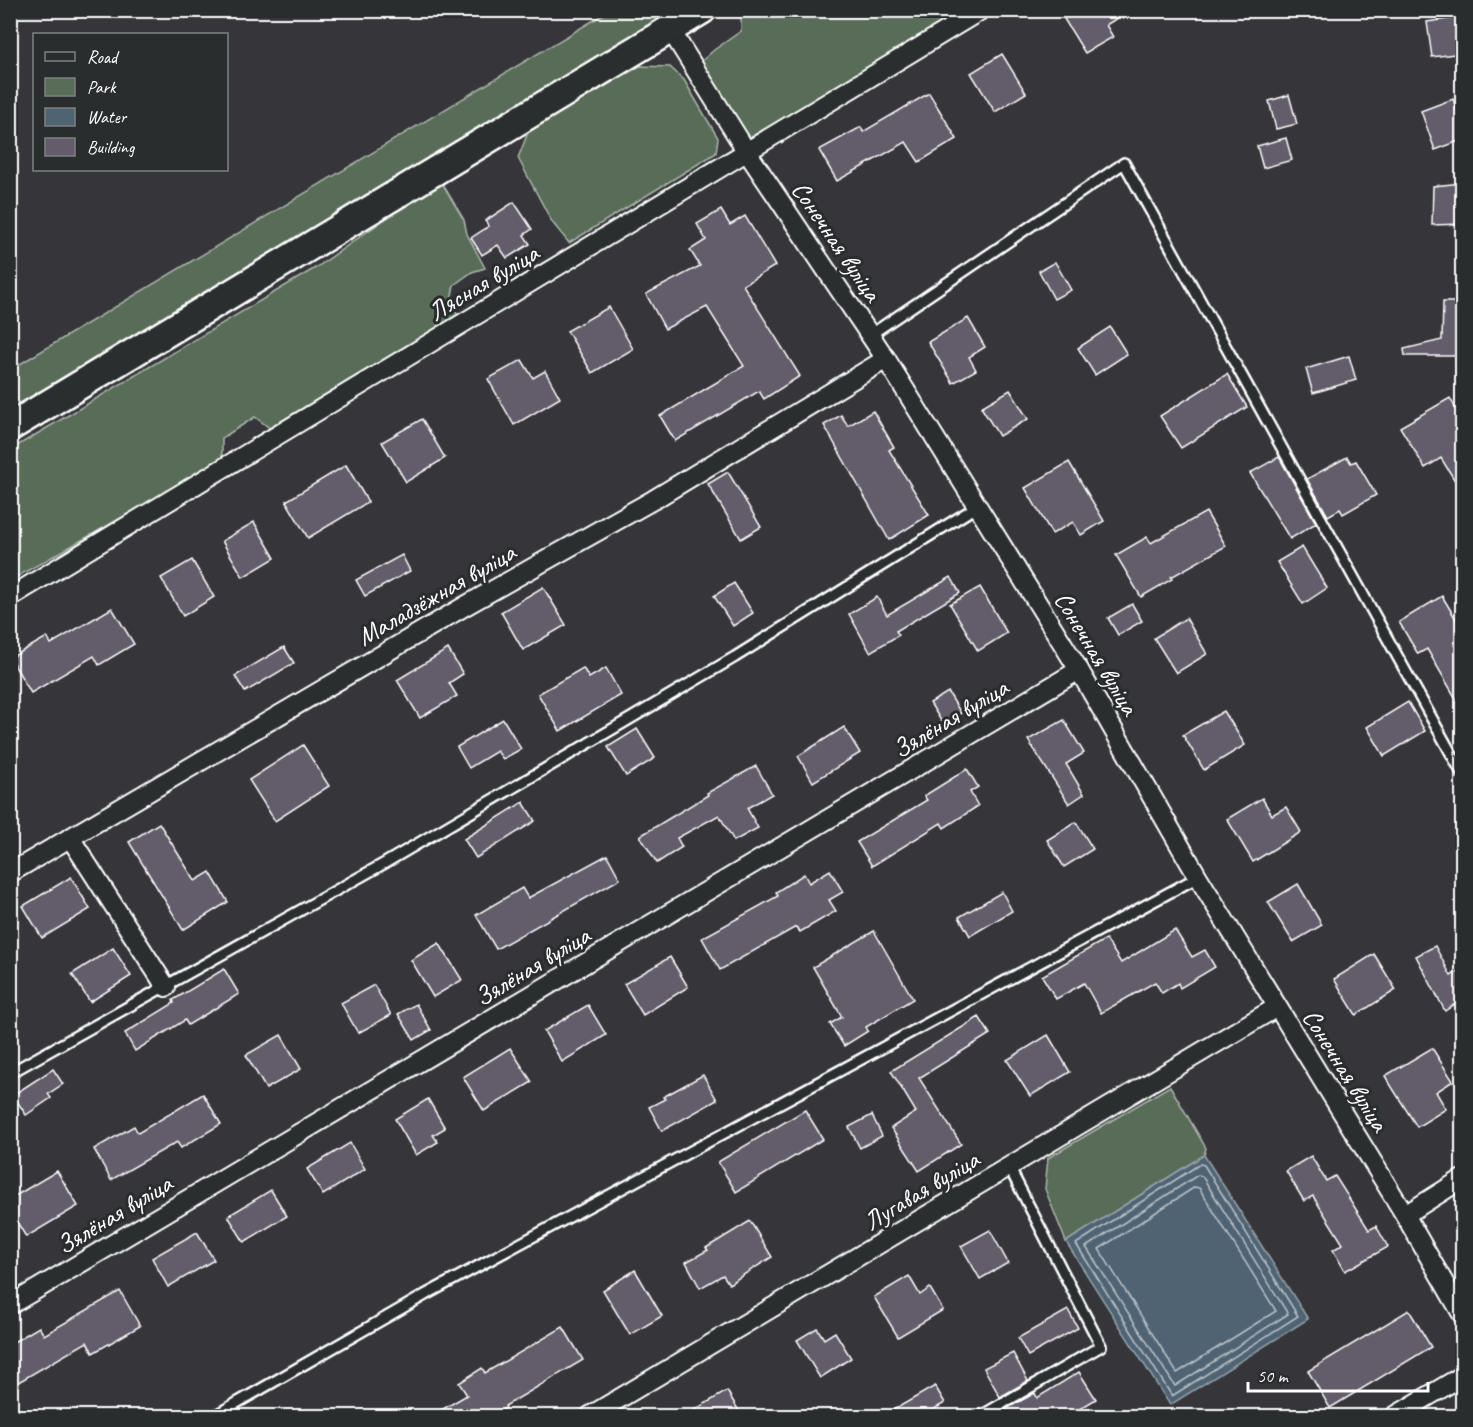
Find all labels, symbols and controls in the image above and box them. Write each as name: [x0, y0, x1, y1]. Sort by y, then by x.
legend: [33, 33, 228, 171]
text: Road: [87, 46, 120, 68]
text: Park: [87, 76, 117, 98]
text: Water: [87, 106, 128, 128]
text: Building: [87, 136, 136, 158]
street label: Сонечная вуліца: [784, 175, 890, 309]
street label: Лясная вуліца: [422, 236, 546, 328]
street label: Маладзёжная вуліца: [351, 535, 523, 653]
street label: Сонечная вуліца: [1047, 585, 1147, 723]
street label: Зялёная вуліца: [886, 670, 1016, 766]
street label: Зялёная вуліца: [468, 918, 598, 1014]
street label: Сонечная вуліца: [1295, 1003, 1397, 1139]
street label: Лугавая вуліца: [857, 1142, 987, 1238]
street label: Зялёная вуліца: [50, 1166, 180, 1262]
scale bar: [1248, 1355, 1428, 1393]
text: 50 m: [1257, 1365, 1290, 1387]

